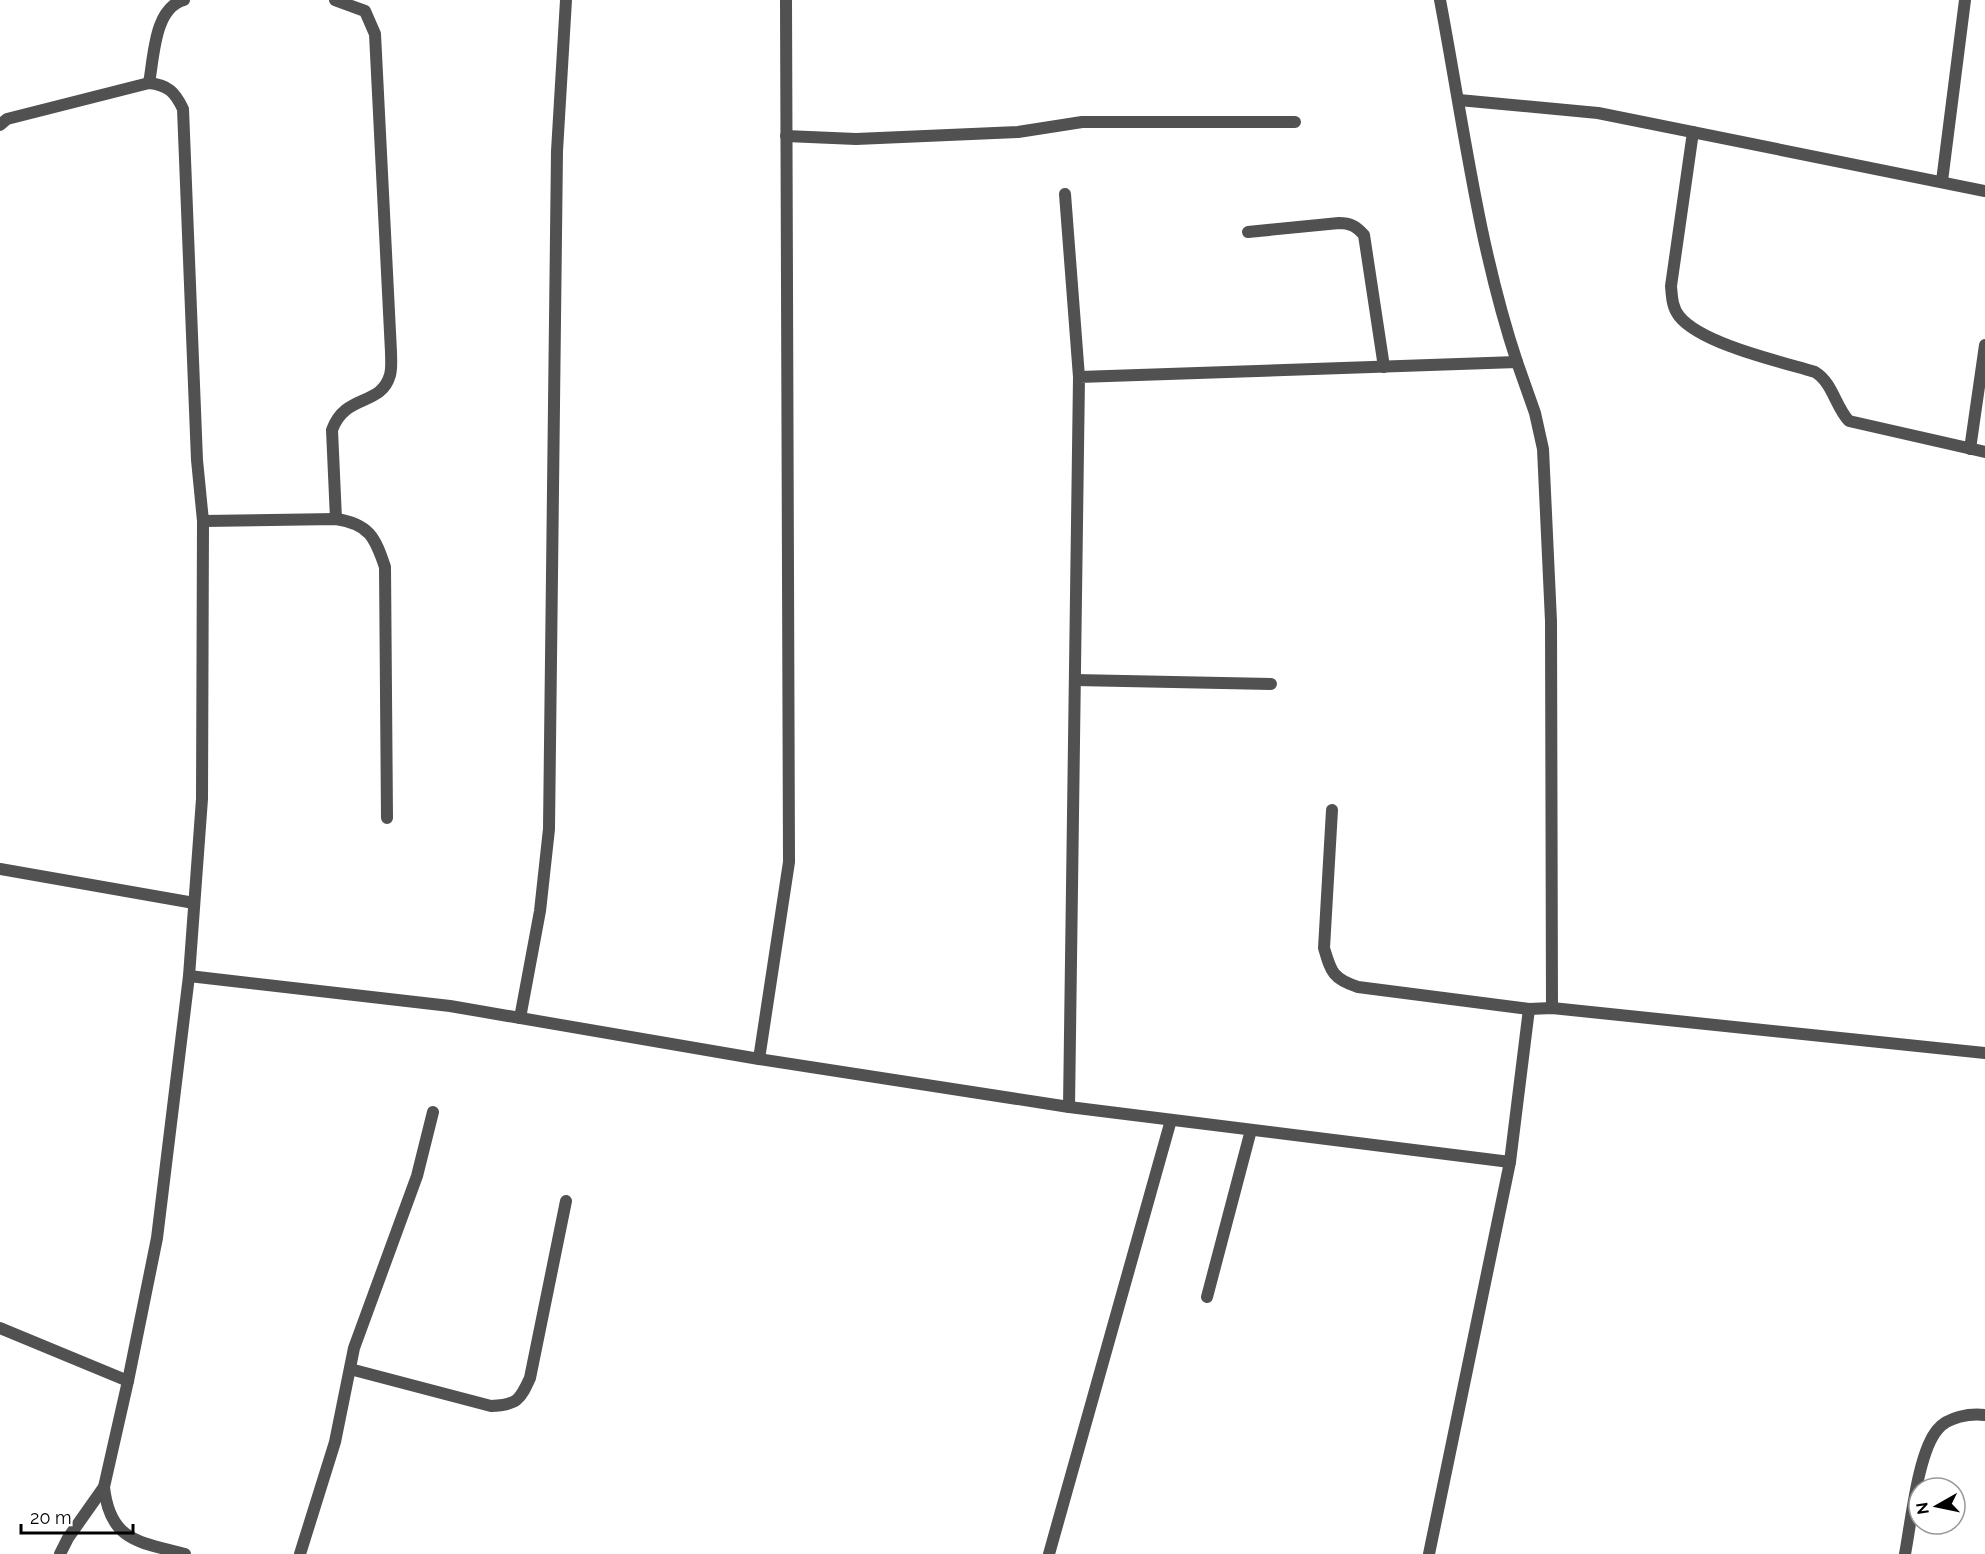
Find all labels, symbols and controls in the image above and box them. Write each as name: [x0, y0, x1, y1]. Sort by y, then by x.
north arrow: [1907, 1476, 1967, 1536]
scale bar: [21, 1497, 134, 1535]
text: N: [1912, 1501, 1933, 1516]
text: 20 m: [30, 1507, 72, 1528]

